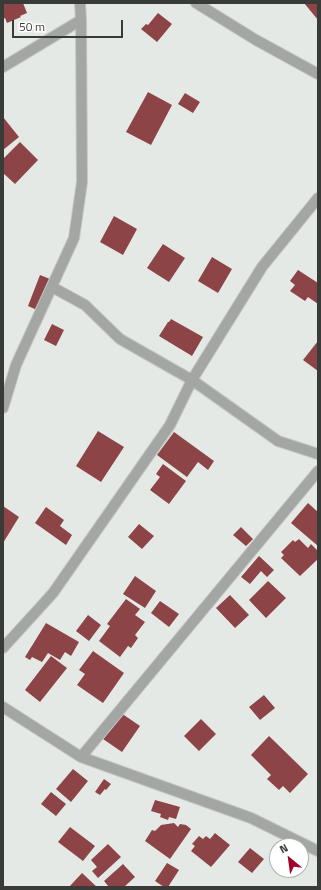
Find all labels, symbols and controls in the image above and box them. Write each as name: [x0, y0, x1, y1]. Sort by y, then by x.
scale bar: [14, 12, 125, 38]
text: 50 m: [19, 17, 45, 36]
north arrow: [269, 838, 309, 878]
text: N: [276, 840, 291, 857]

